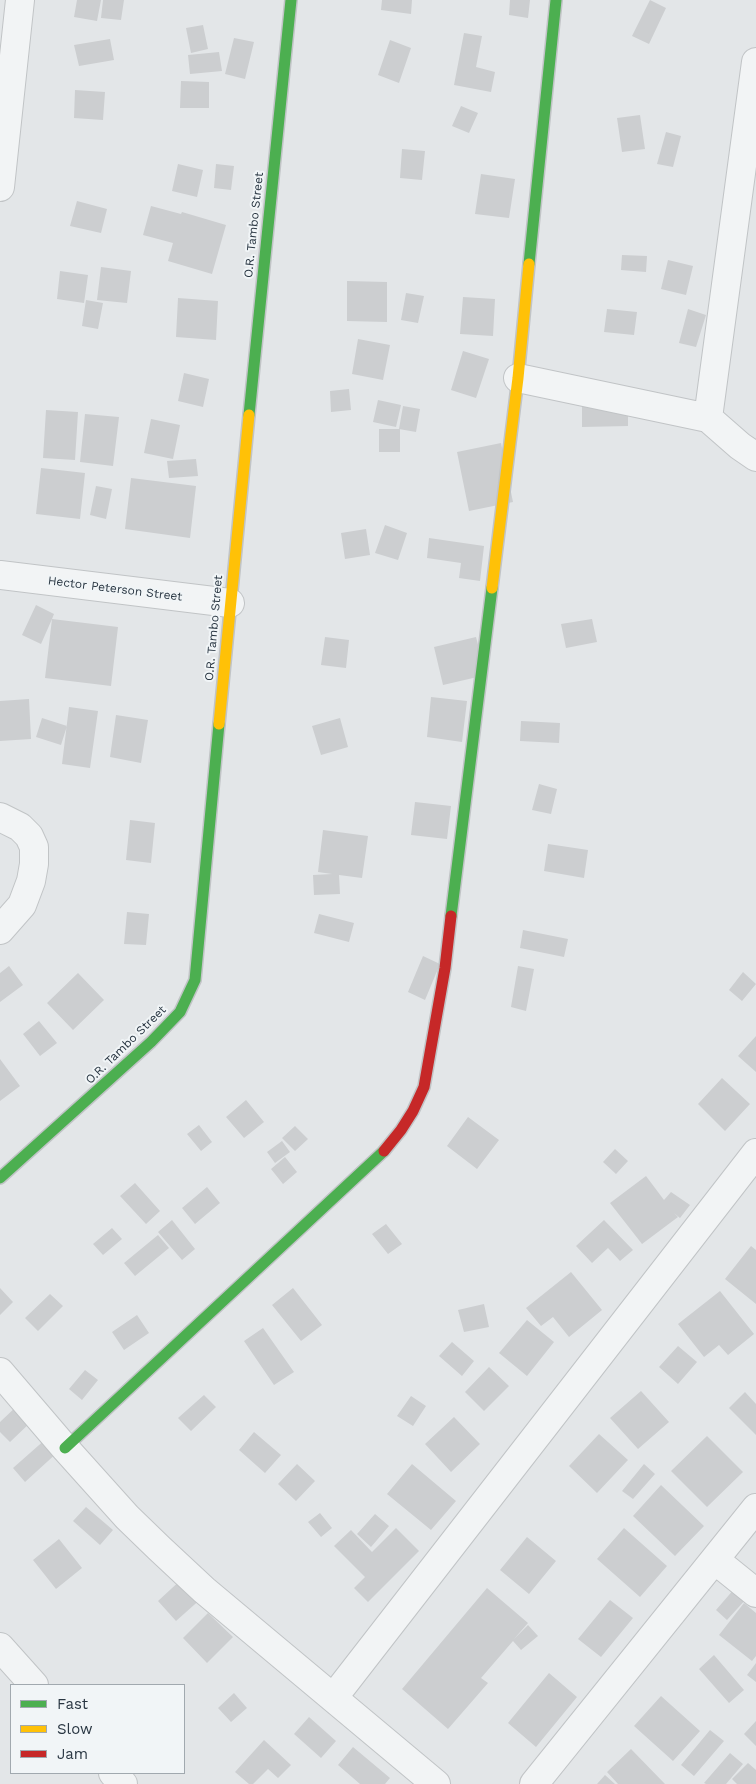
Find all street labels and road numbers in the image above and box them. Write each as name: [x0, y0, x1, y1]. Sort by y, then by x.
street label: O.R. Tambo Street: [241, 171, 267, 279]
street label: Hector Peterson Street: [47, 574, 183, 604]
street label: O.R. Tambo Street: [202, 574, 226, 682]
street label: O.R. Tambo Street: [83, 1003, 169, 1087]

